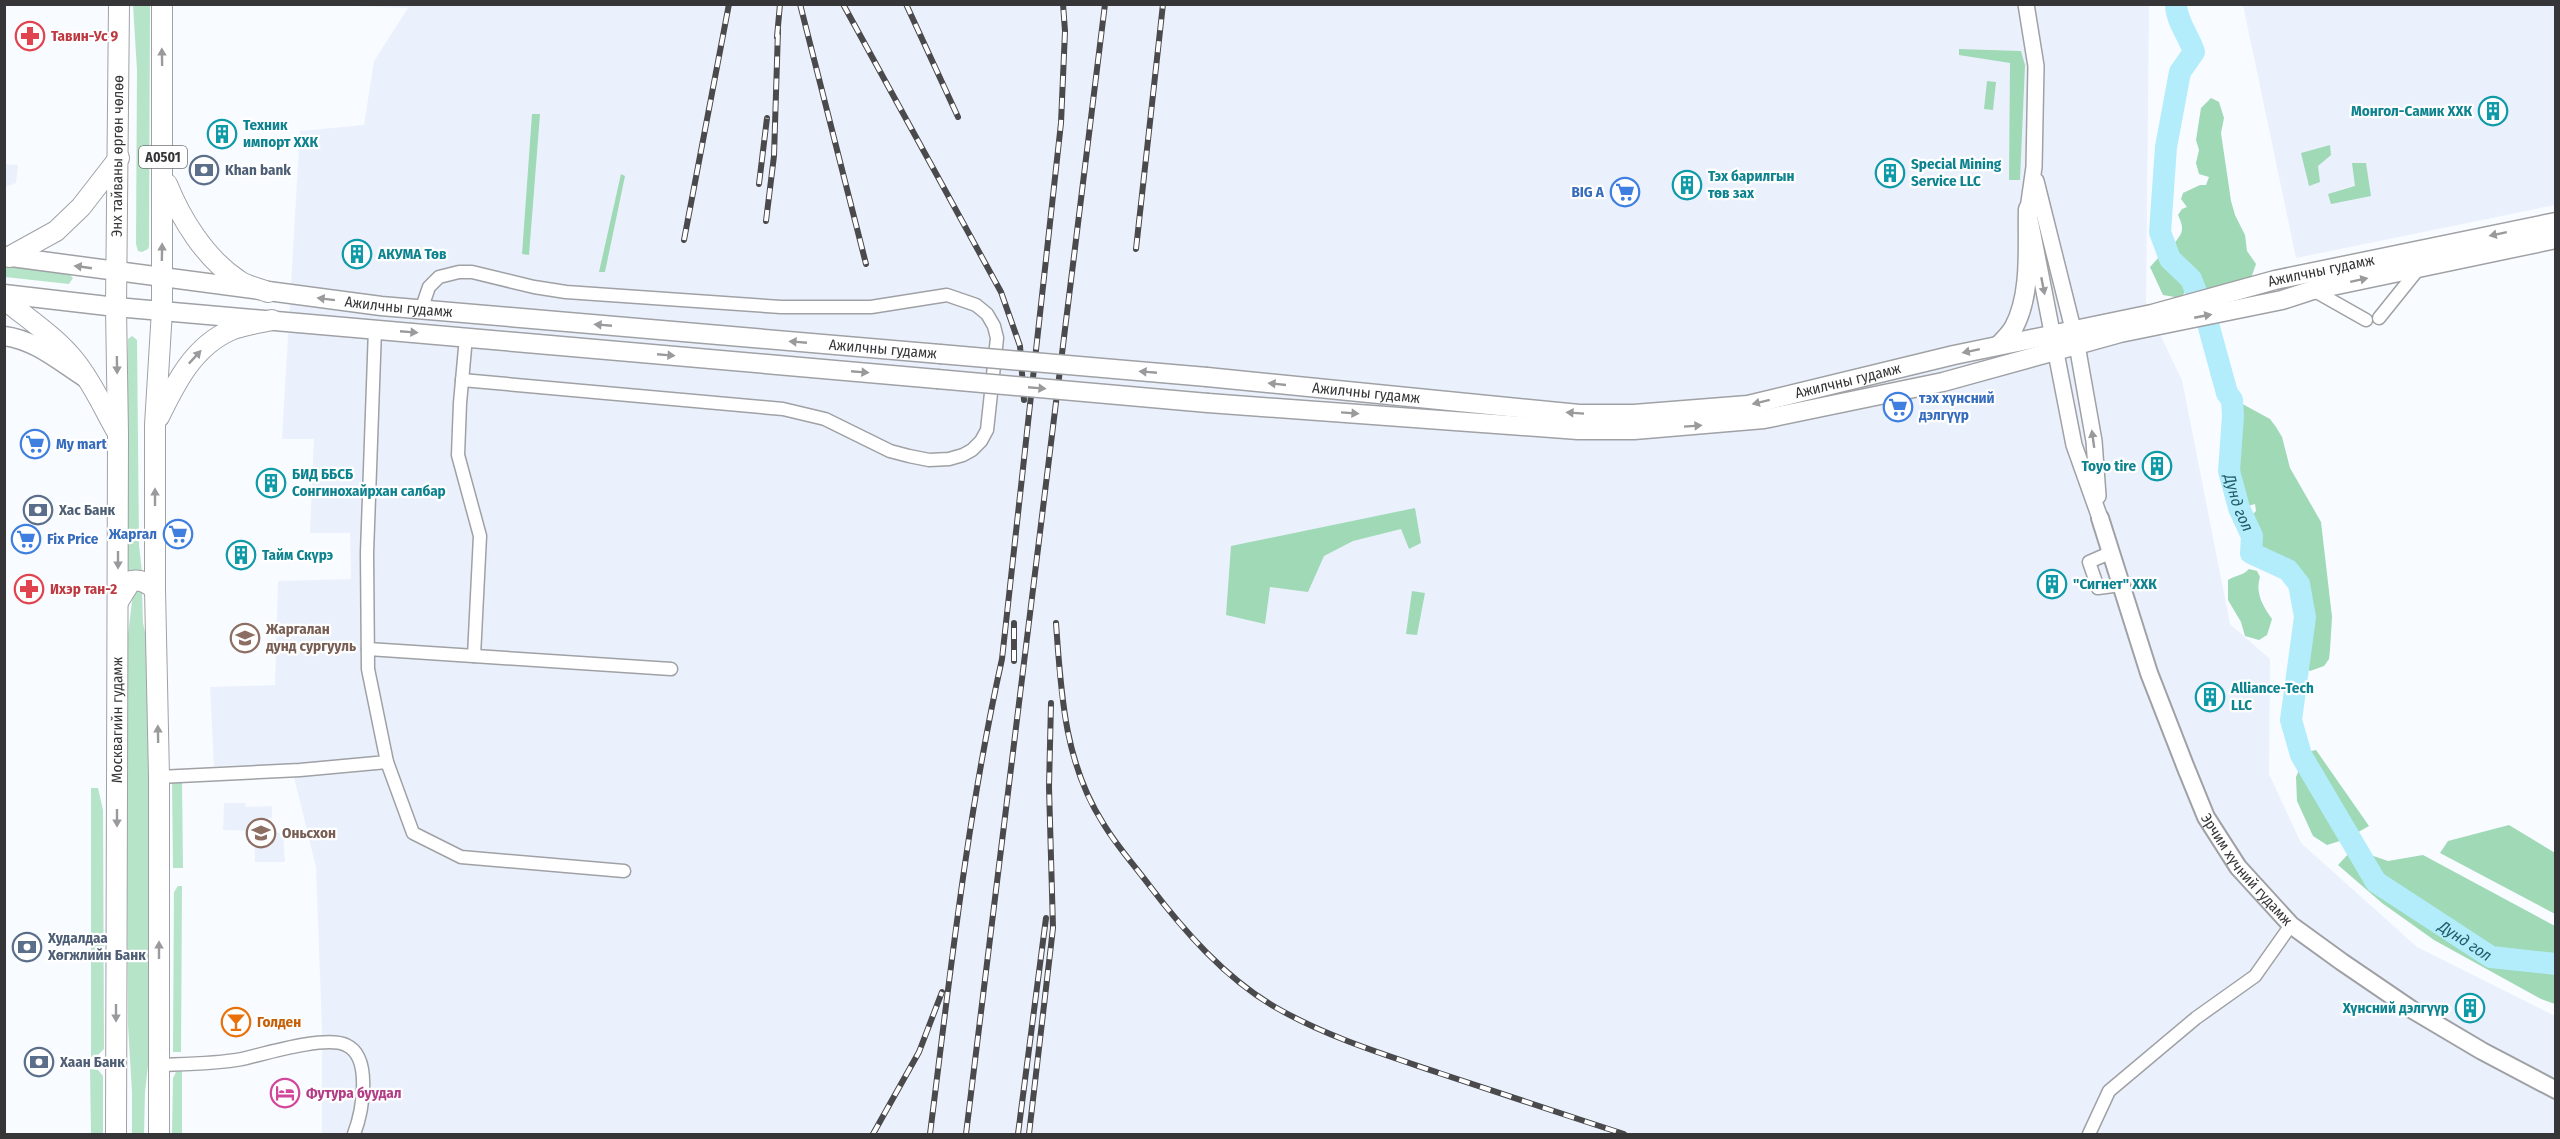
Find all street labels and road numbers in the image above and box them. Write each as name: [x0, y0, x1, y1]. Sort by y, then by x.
street label: Энх тайваны өргөн чөлөө: [108, 75, 127, 237]
road number: A0501: [139, 146, 187, 168]
street label: Ажилчны гудамж: [2266, 251, 2376, 291]
street label: Ажилчны гудамж: [344, 292, 454, 321]
street label: Ажилчны гудамж: [828, 335, 938, 363]
street label: Ажилчны гудамж: [1793, 359, 1903, 402]
street label: Ажилчны гудамж: [1311, 379, 1421, 407]
street label: Москвагийн гудамж: [108, 656, 126, 783]
street label: Эрчим хүчний гудамж: [2197, 810, 2296, 930]

